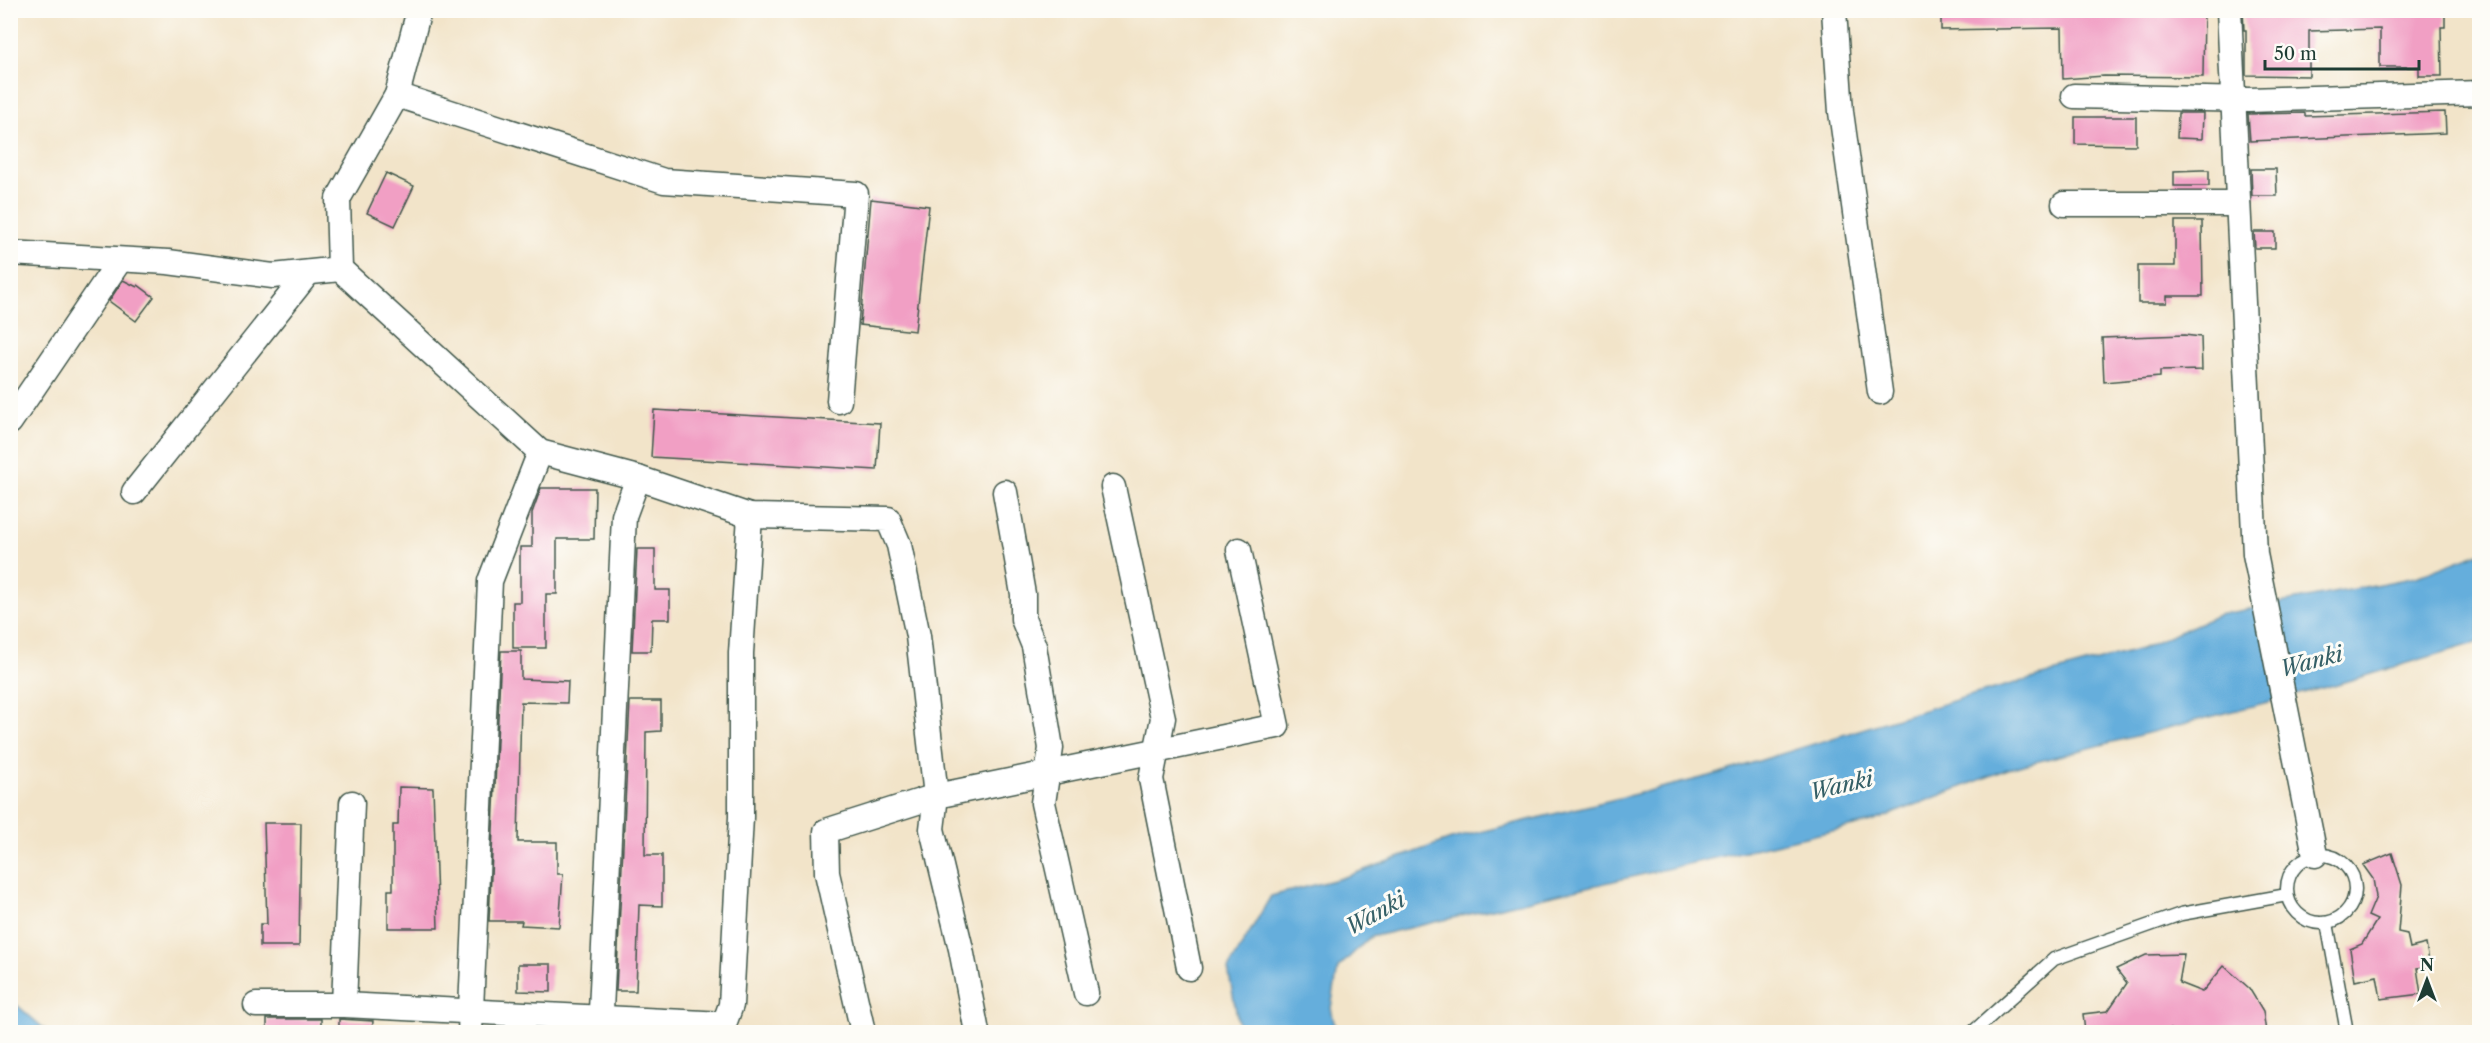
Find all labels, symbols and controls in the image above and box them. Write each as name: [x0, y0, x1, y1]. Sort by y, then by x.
scale bar: [2265, 33, 2420, 71]
text: 50 m: [2274, 43, 2317, 65]
water label: Wanki: [2277, 640, 2347, 683]
water label: Wanki: [1807, 765, 1877, 806]
water label: Wanki: [1341, 886, 1411, 941]
north arrow: [2397, 950, 2457, 1010]
text: N: [2420, 955, 2434, 975]

